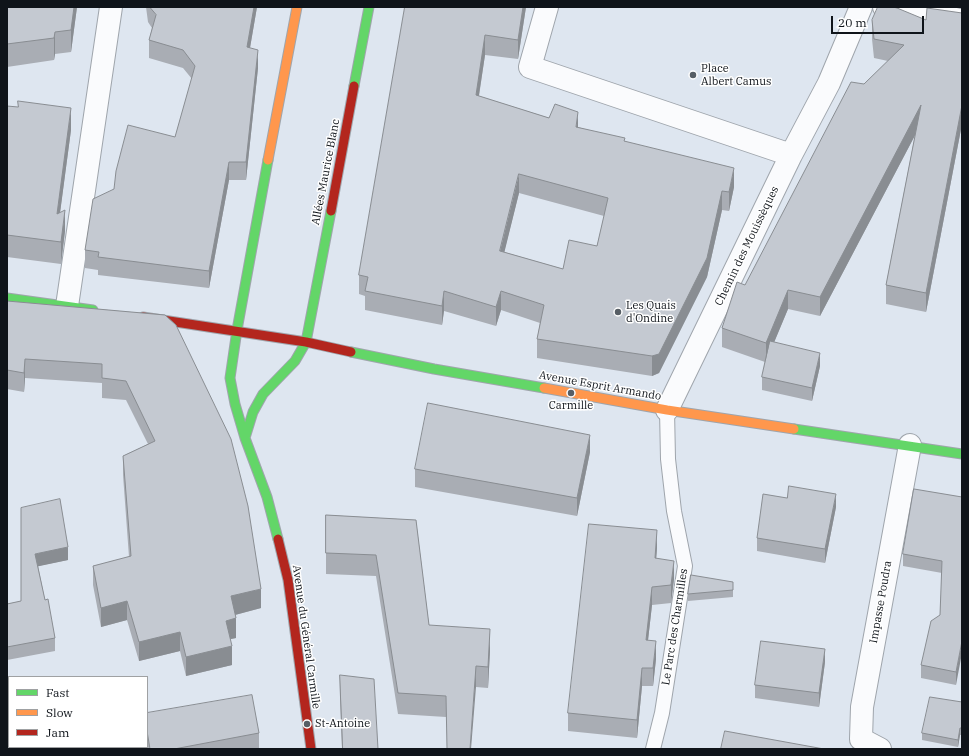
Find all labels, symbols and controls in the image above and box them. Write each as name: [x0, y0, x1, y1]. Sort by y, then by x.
scale bar: [833, 8, 926, 34]
text: 20 m: [838, 15, 867, 30]
place label: Place Albert Camus: [701, 62, 771, 88]
marker: Place Albert Camus: [688, 70, 698, 80]
street label: Allées Maurice Blanc: [309, 118, 343, 226]
street label: Chemin des Mouissèques: [712, 184, 782, 308]
place label: Les Quais d'Ondine: [626, 299, 676, 325]
marker: Les Quais d'Ondine: [613, 307, 623, 317]
street label: Avenue Esprit Armando: [538, 369, 662, 403]
marker: Carmille: [566, 388, 576, 398]
place label: Carmille: [549, 399, 593, 413]
street label: Impasse Poudra: [867, 560, 895, 644]
street label: Avenue du Général Carmille: [289, 564, 323, 710]
street label: Le Parc des Charmilles: [659, 568, 691, 686]
legend: [8, 676, 148, 748]
text: Fast: [46, 685, 70, 700]
text: Slow: [46, 705, 73, 720]
place label: St-Antoine: [315, 717, 370, 731]
marker: St-Antoine: [302, 719, 312, 729]
text: Jam: [46, 725, 69, 740]

